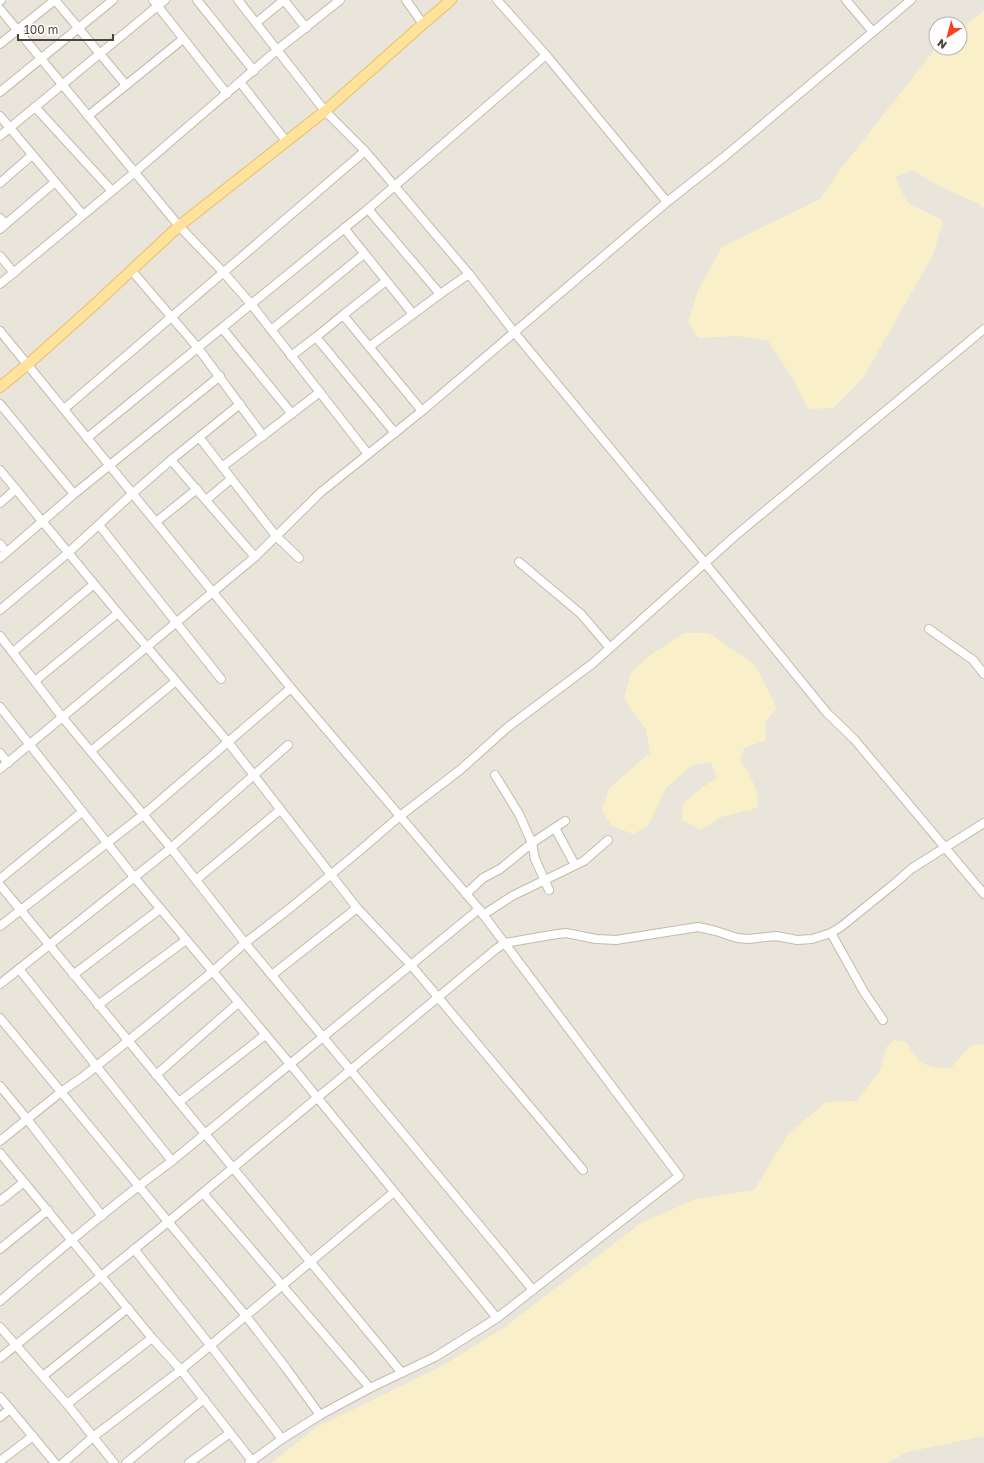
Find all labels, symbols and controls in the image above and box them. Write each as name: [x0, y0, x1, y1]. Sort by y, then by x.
scale bar: [18, 16, 113, 42]
north arrow: [928, 16, 968, 56]
text: 100 m: [24, 22, 58, 37]
text: N: [935, 37, 949, 52]

